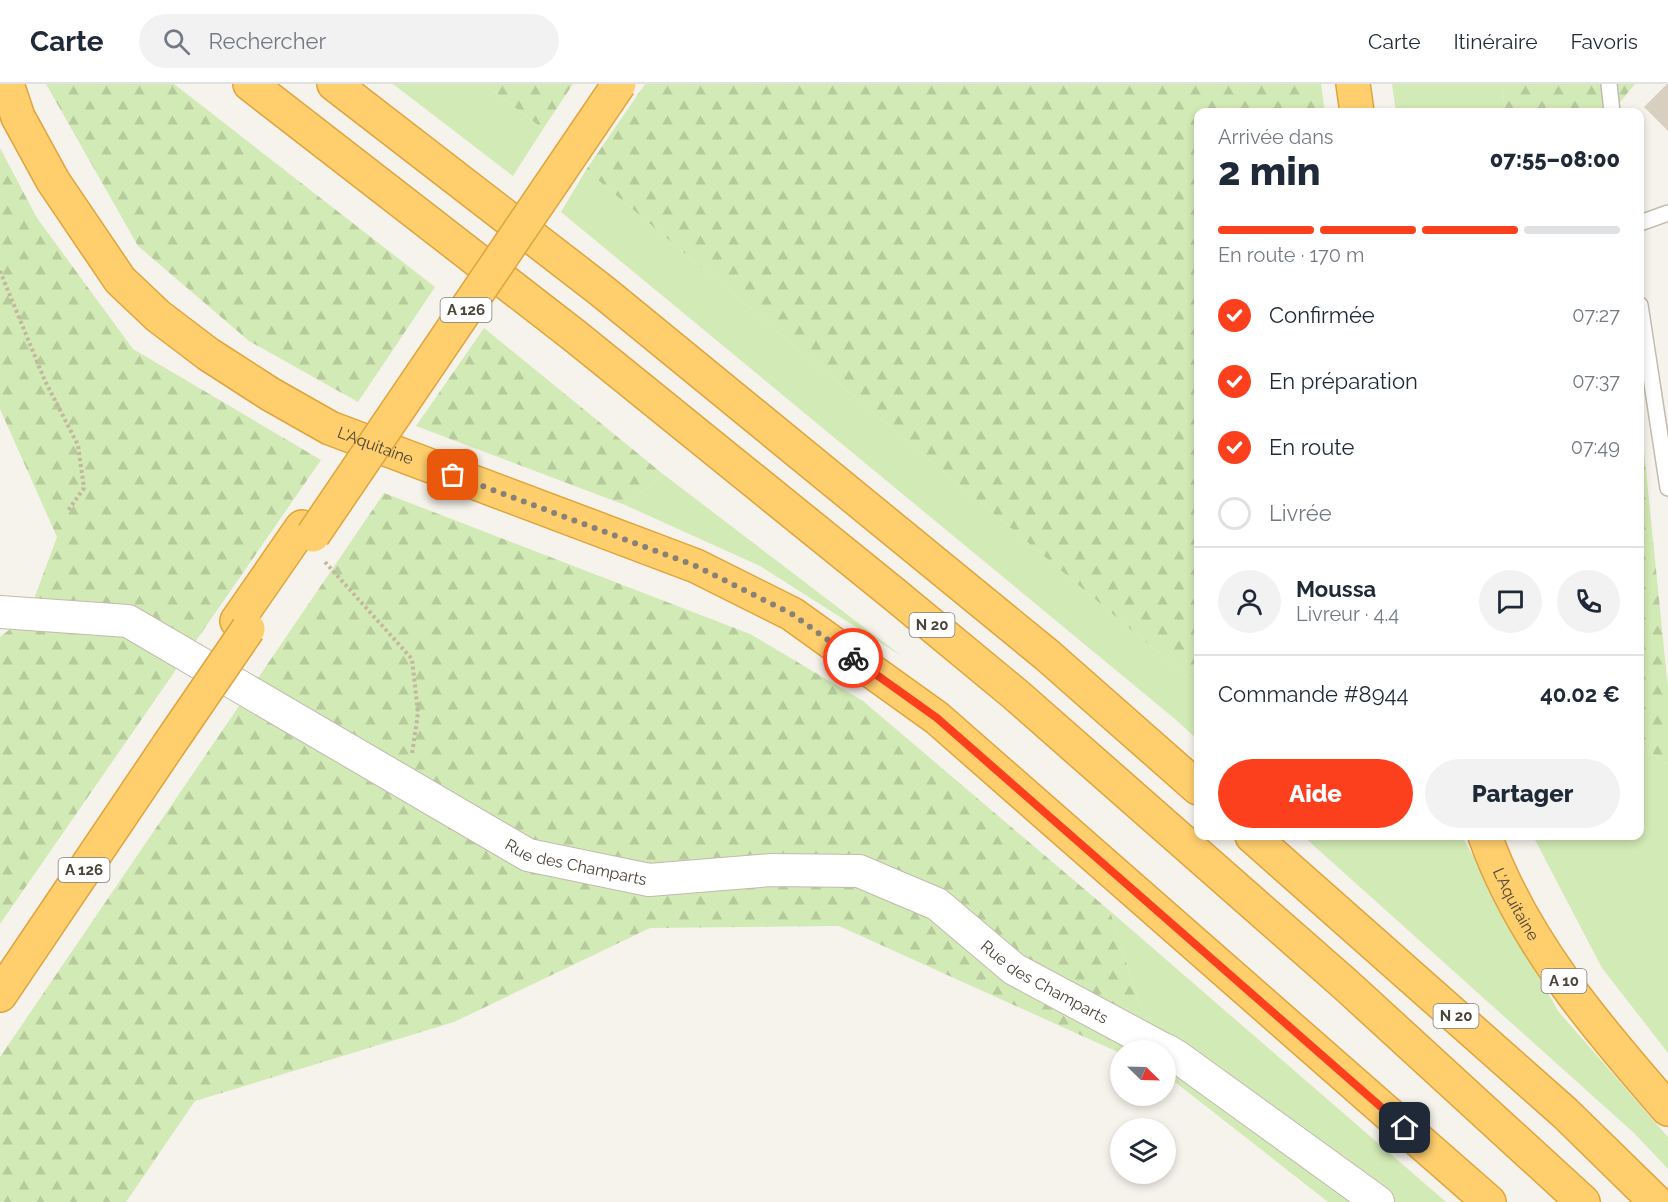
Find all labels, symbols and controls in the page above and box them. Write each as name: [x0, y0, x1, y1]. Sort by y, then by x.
search box: [139, 14, 559, 68]
text: Carte: [30, 25, 103, 58]
icon: search: [160, 25, 193, 58]
text: Rechercher: [208, 28, 326, 54]
text: Carte: [1368, 29, 1420, 54]
text: Itinéraire: [1453, 29, 1537, 54]
text: Favoris: [1570, 29, 1638, 54]
text: Arrivée dans: [1218, 125, 1333, 149]
text: 07:55–08:00: [1490, 146, 1620, 172]
text: 2 min: [1218, 148, 1321, 194]
text: En route · 170 m: [1218, 243, 1364, 267]
road number: A 126: [440, 298, 492, 322]
icon: check: [1218, 299, 1251, 332]
text: Confirmée: [1269, 302, 1375, 328]
text: 07:27: [1572, 303, 1620, 327]
icon: check: [1218, 365, 1251, 398]
text: En préparation: [1269, 368, 1418, 394]
text: 07:37: [1572, 369, 1620, 393]
street label: L'Aquitaine: [335, 422, 416, 468]
icon: check: [1218, 431, 1251, 464]
text: En route: [1269, 434, 1354, 460]
text: 07:49: [1571, 435, 1620, 459]
pin: [427, 449, 478, 500]
icon: bag: [436, 458, 469, 491]
text: Livrée: [1269, 500, 1332, 526]
button: person: [1218, 570, 1281, 633]
button: chat: [1479, 570, 1542, 633]
button: phone: [1557, 570, 1620, 633]
text: Moussa: [1296, 576, 1376, 602]
text: Livreur · 4.4: [1296, 602, 1399, 626]
road number: N 20: [910, 613, 954, 637]
courier: [823, 628, 883, 688]
icon: bike: [837, 642, 870, 675]
text: Commande #8944: [1218, 681, 1409, 707]
text: 40.02 €: [1540, 681, 1620, 707]
button: Aide: [1218, 759, 1413, 828]
button: Partager: [1425, 759, 1620, 828]
street label: Rue des Champarts: [502, 834, 649, 889]
road number: A 126: [58, 858, 110, 882]
street label: L'Aquitaine: [1489, 865, 1544, 944]
street label: Rue des Champarts: [977, 936, 1112, 1027]
road number: A 10: [1542, 969, 1586, 993]
road number: N 20: [1434, 1004, 1478, 1028]
north arrow: [1110, 1040, 1176, 1106]
map controls: [1110, 1040, 1176, 1184]
pin: [1379, 1102, 1430, 1153]
icon: home: [1388, 1111, 1421, 1144]
button: layers: [1110, 1118, 1176, 1184]

